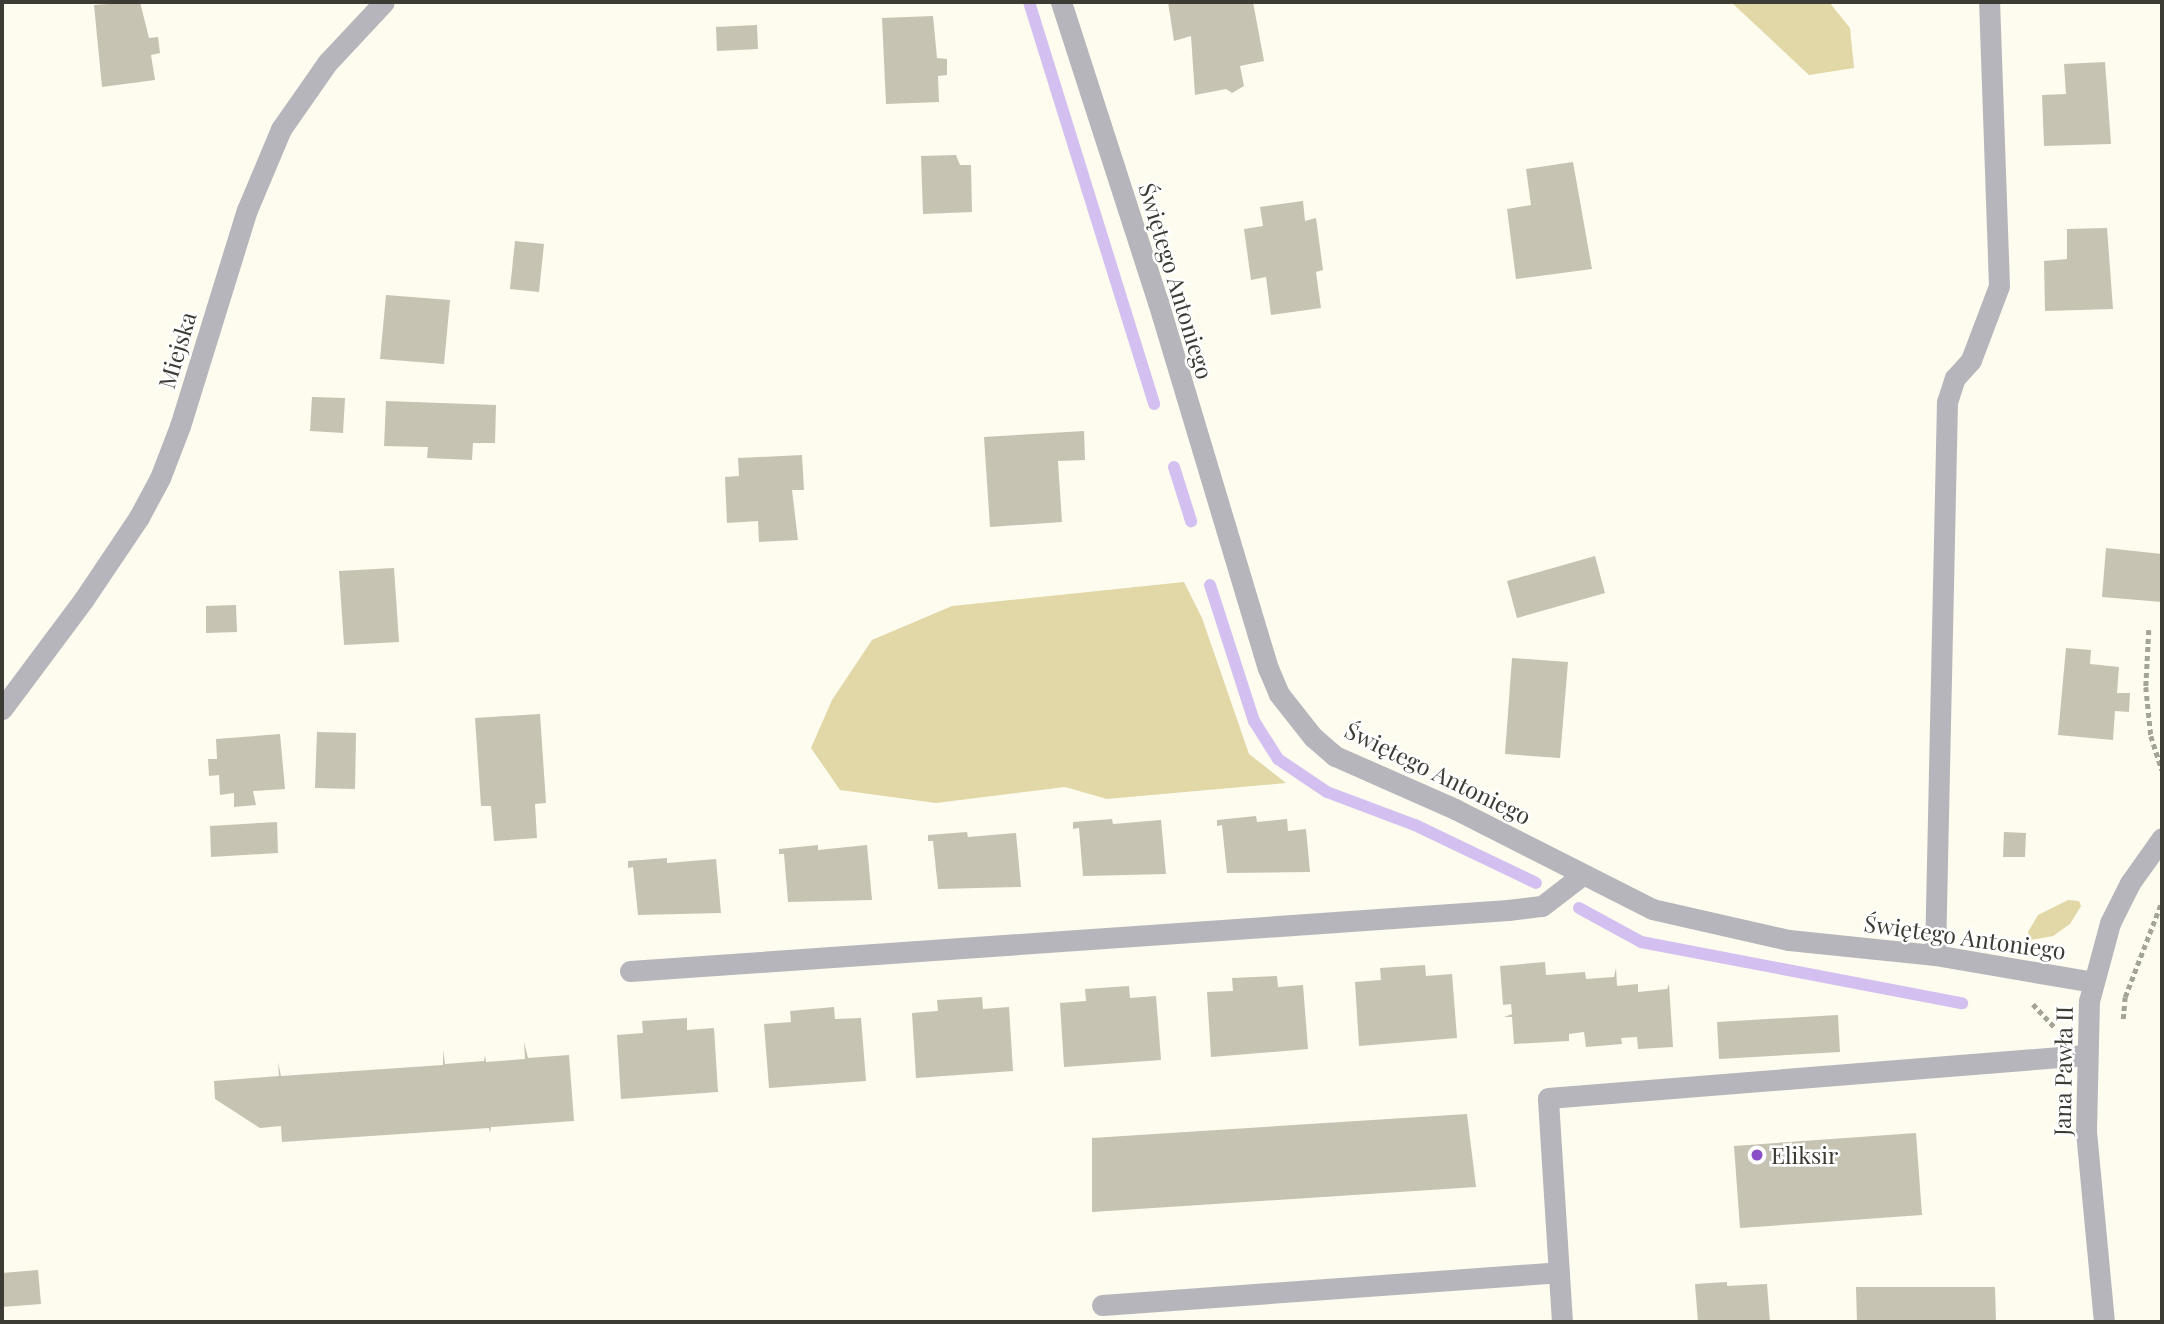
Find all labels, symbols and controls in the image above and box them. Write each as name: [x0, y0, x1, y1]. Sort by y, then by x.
street label: Świętego Antoniego: [1133, 179, 1219, 383]
street label: Miejska: [152, 308, 202, 392]
street label: Świętego Antoniego: [1340, 716, 1536, 830]
street label: Świętego Antoniego: [1862, 909, 2068, 965]
street label: Jana Pawła II: [2048, 1006, 2078, 1136]
place label: Eliksir: [1771, 1141, 1838, 1169]
marker: Eliksir: [1749, 1147, 1765, 1163]

